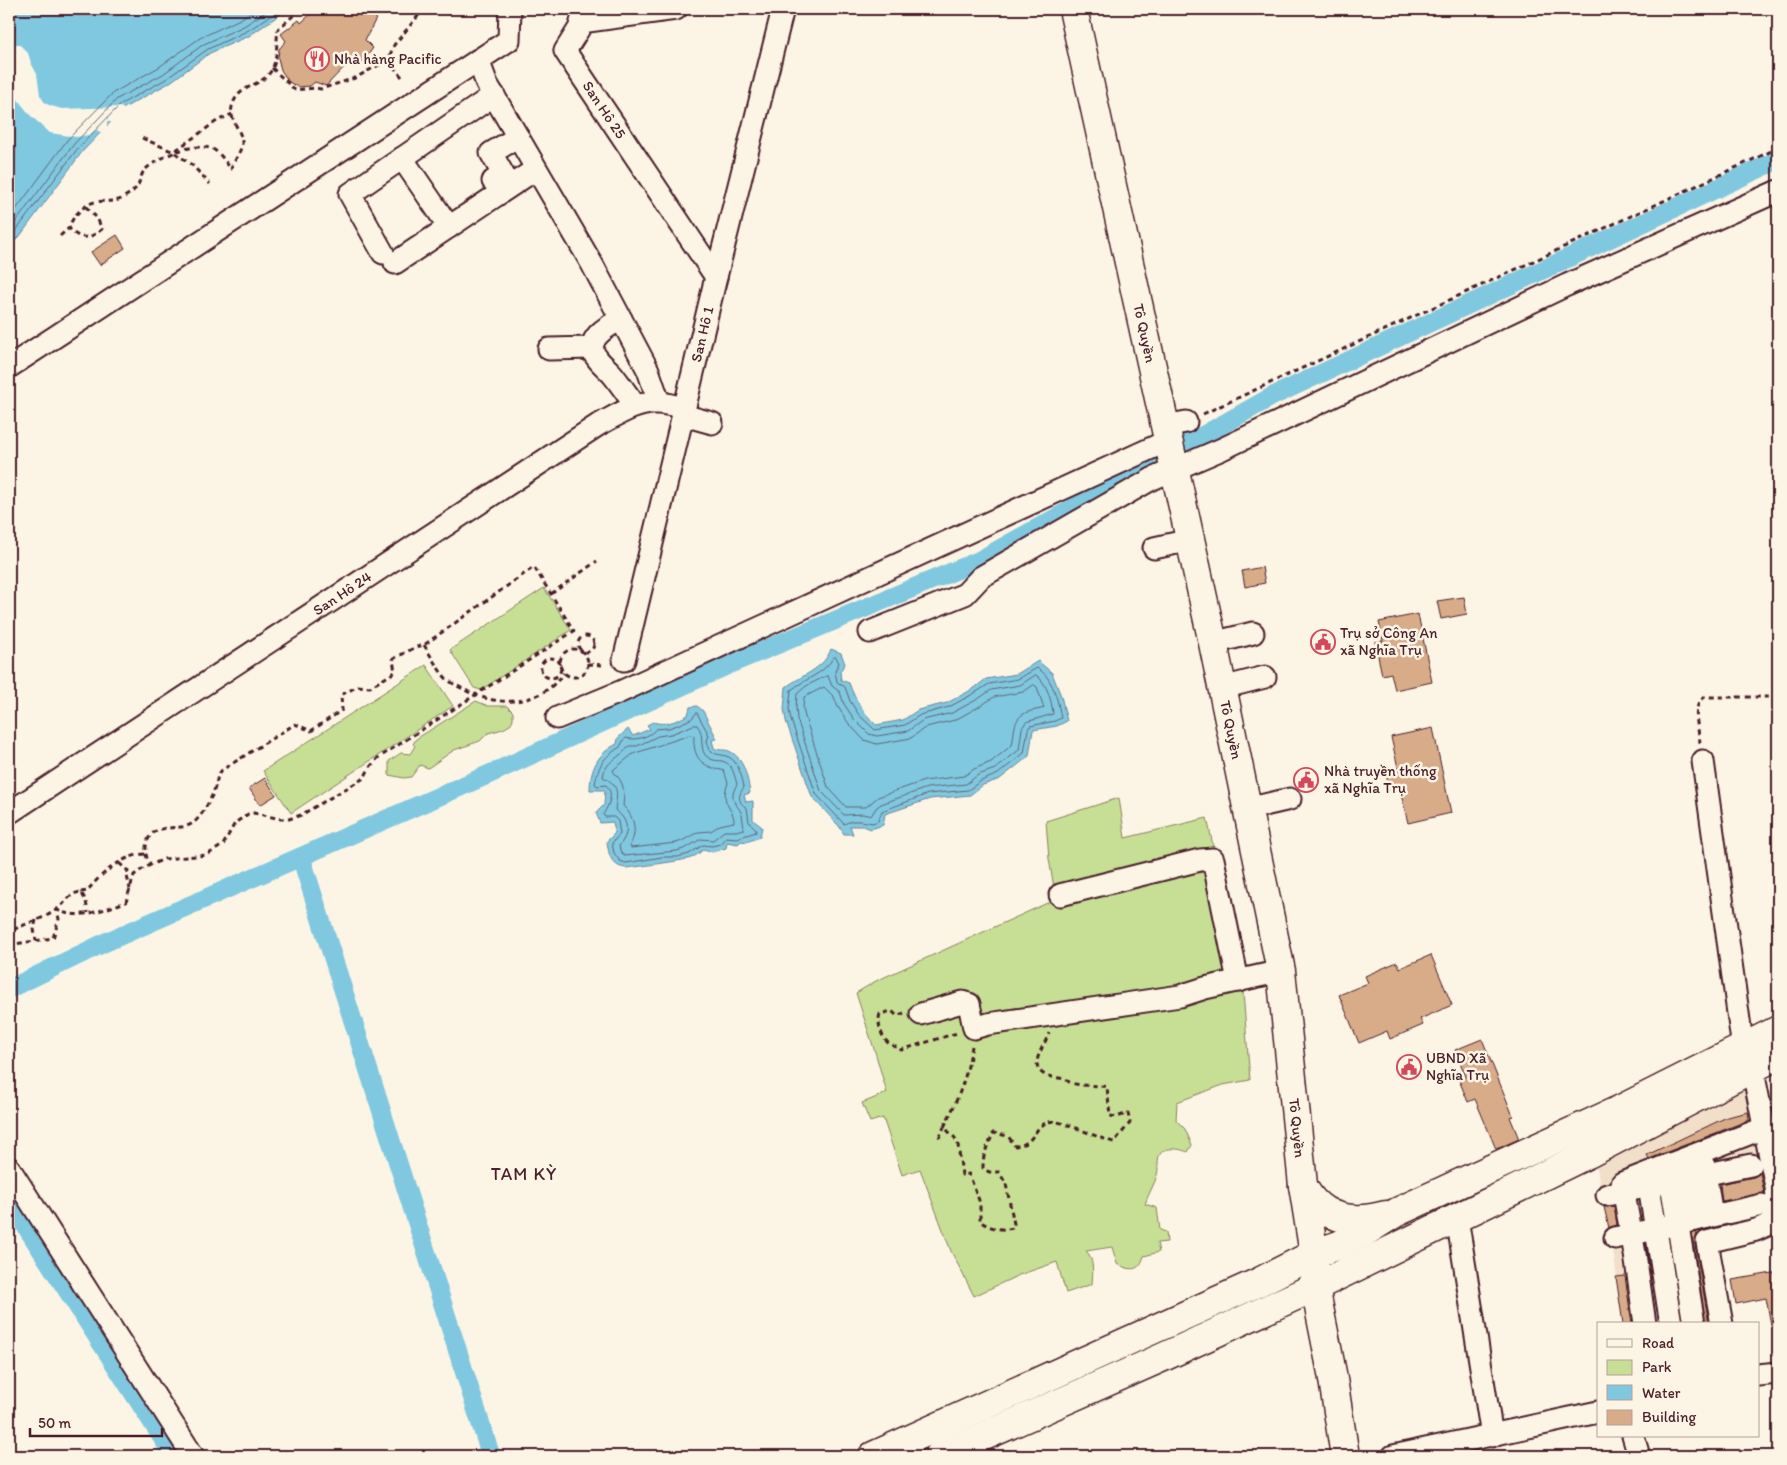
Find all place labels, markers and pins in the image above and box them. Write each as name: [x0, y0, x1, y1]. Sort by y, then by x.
restaurant icon: Nhà hàng Pacific: [304, 46, 330, 72]
place label: Nhà hàng Pacific: [334, 50, 442, 68]
place label: Trụ sở Công An xã Nghĩa Trụ: [1340, 624, 1438, 659]
public building icon: Trụ sở Công An xã Nghĩa Trụ: [1310, 629, 1336, 655]
place label: Nhà truyền thống xã Nghĩa Trụ: [1324, 762, 1437, 797]
public building icon: Nhà truyền thống xã Nghĩa Trụ: [1293, 767, 1319, 793]
place label: UBND Xã Nghĩa Trụ: [1426, 1049, 1489, 1084]
public building icon: UBND Xã Nghĩa Trụ: [1396, 1054, 1422, 1080]

